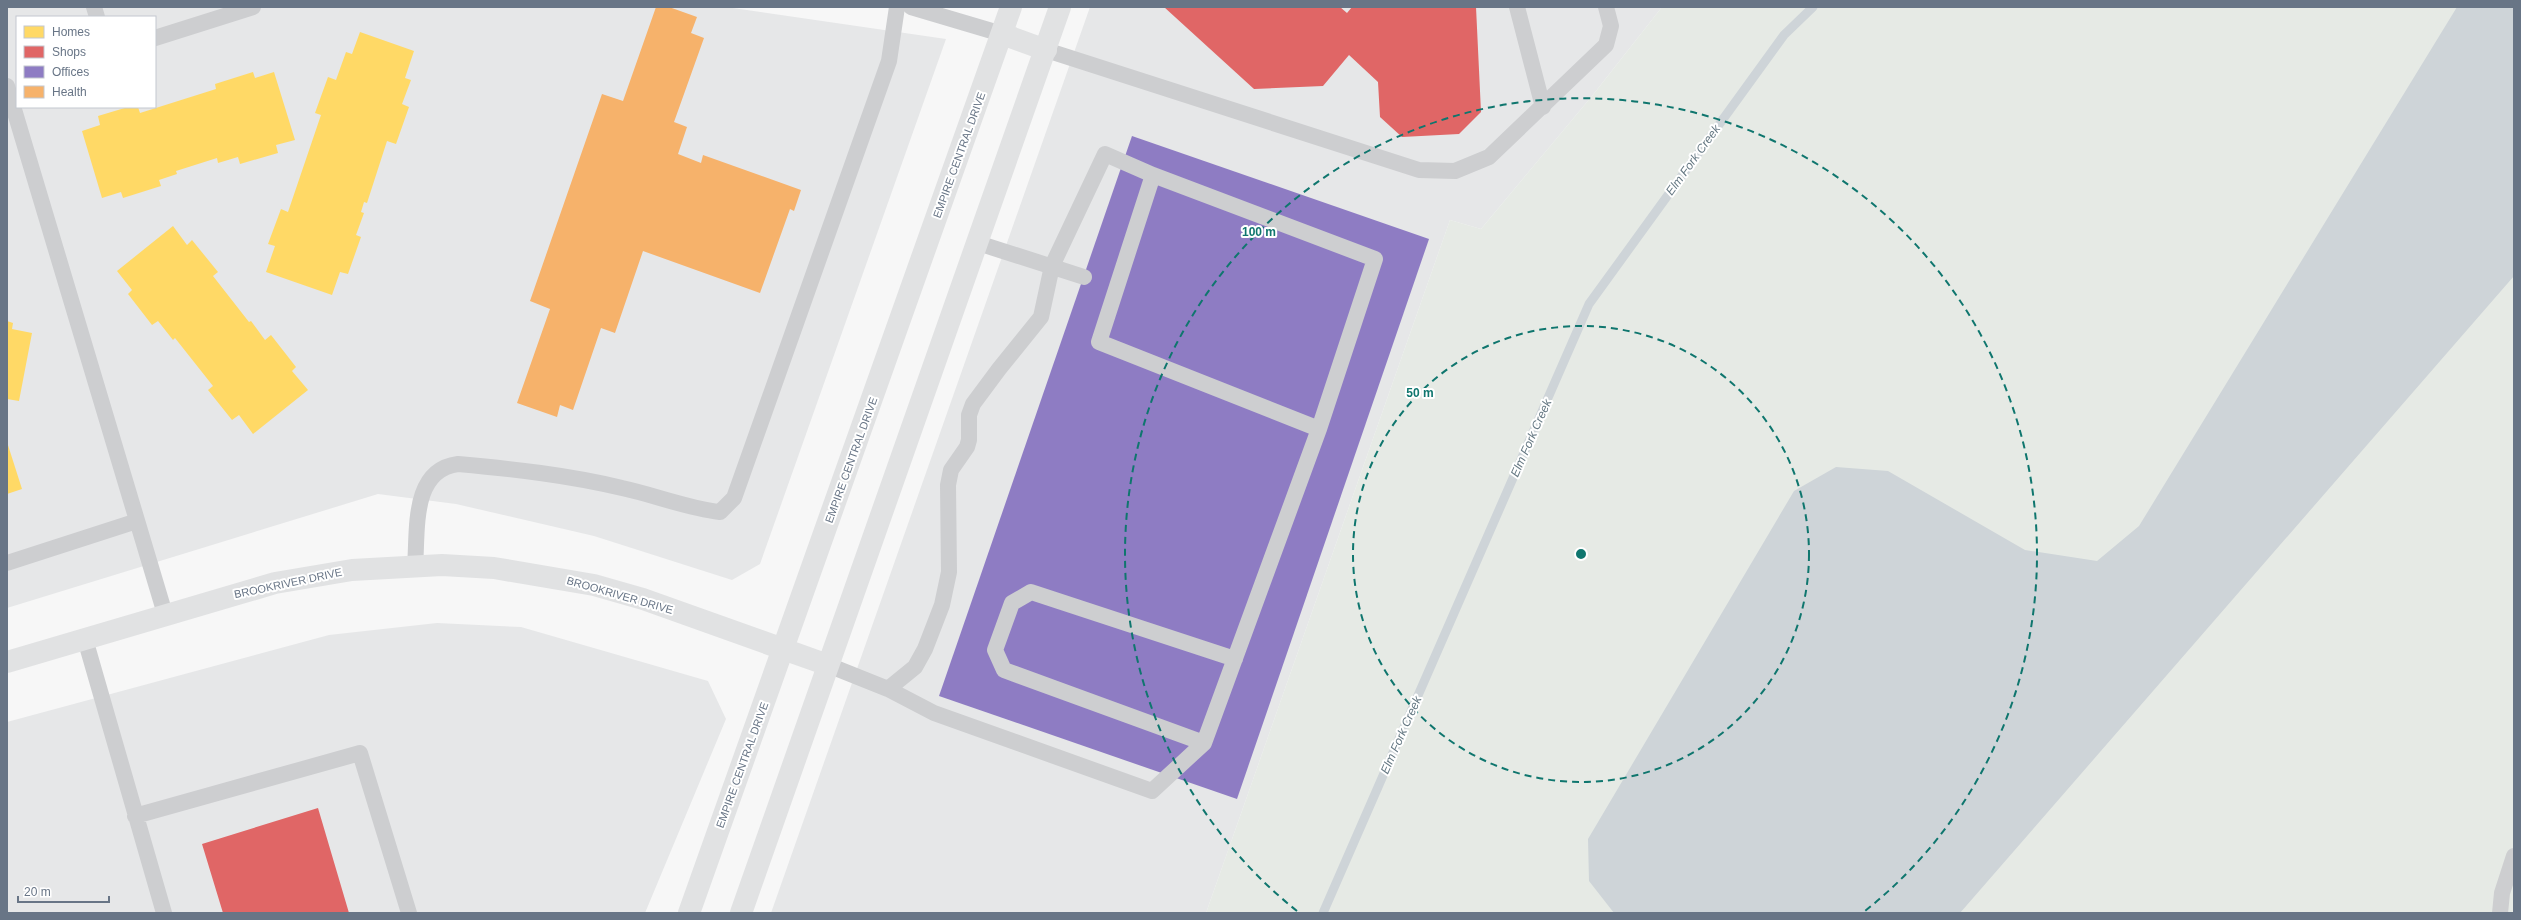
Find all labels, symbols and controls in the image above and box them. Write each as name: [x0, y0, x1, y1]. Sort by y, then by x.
legend: [16, 16, 156, 108]
text: Homes: [52, 25, 90, 39]
text: Shops: [52, 45, 86, 59]
text: Offices: [52, 65, 89, 79]
text: Health: [52, 85, 87, 99]
street label: EMPIRE CENTRAL DRIVE: [931, 91, 987, 219]
water label: Elm Fork Creek: [1663, 121, 1724, 198]
text: 100 m: [1242, 225, 1276, 239]
text: 50 m: [1406, 386, 1434, 400]
street label: EMPIRE CENTRAL DRIVE: [823, 396, 879, 524]
water label: Elm Fork Creek: [1508, 396, 1555, 479]
centre of rings: [1574, 547, 1588, 561]
street label: BROOKRIVER DRIVE: [233, 566, 343, 600]
street label: BROOKRIVER DRIVE: [565, 574, 675, 616]
water label: Elm Fork Creek: [1378, 693, 1425, 776]
street label: EMPIRE CENTRAL DRIVE: [714, 701, 770, 829]
scale bar: [18, 878, 109, 904]
text: 20 m: [24, 885, 51, 899]

